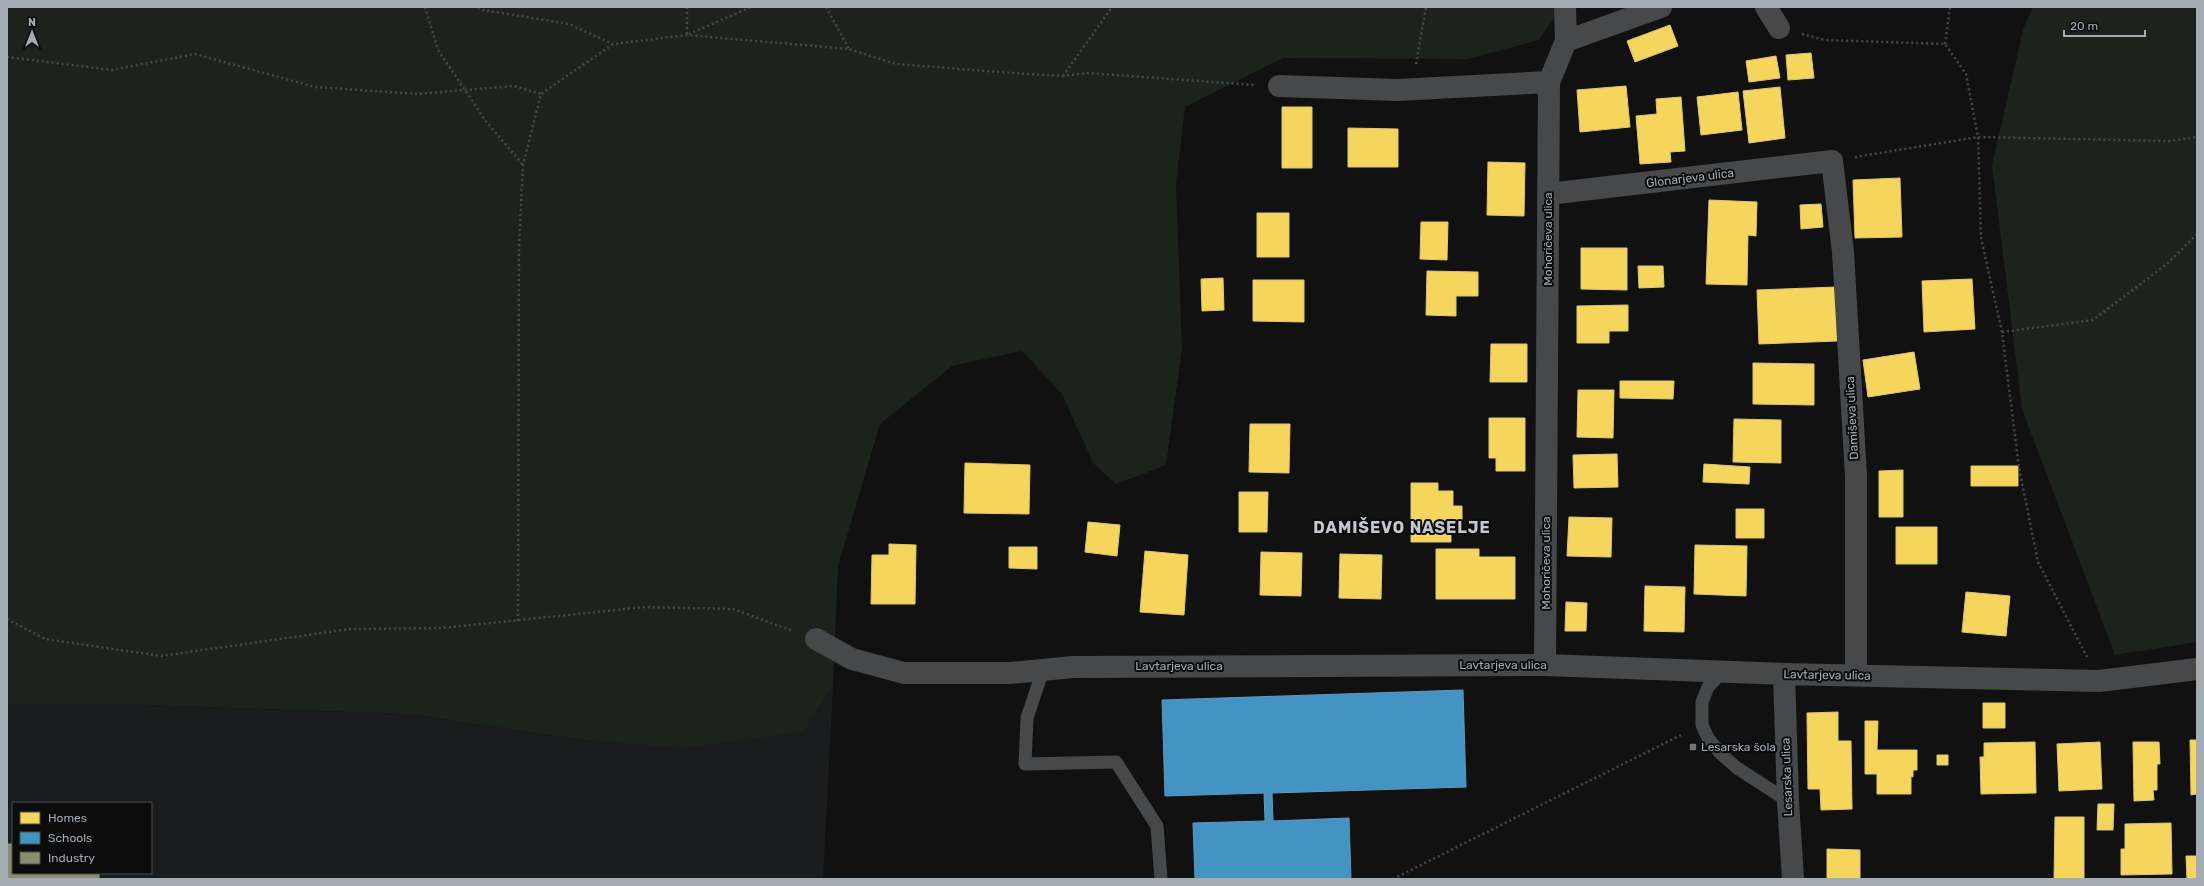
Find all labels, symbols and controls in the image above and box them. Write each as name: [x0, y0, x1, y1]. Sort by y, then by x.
north arrow: [12, 12, 52, 52]
scale bar: [2064, 12, 2145, 38]
text: N: [28, 16, 36, 29]
text: 20 m: [2070, 19, 2098, 33]
street label: Glonarjeva ulica: [1645, 166, 1735, 190]
street label: Mohoričeva ulica: [1541, 192, 1555, 286]
street label: Damiševa ulica: [1843, 376, 1861, 460]
street label: Mohoričeva ulica: [1539, 516, 1553, 610]
district label: DAMIŠEVO NASELJE: [1313, 517, 1491, 537]
street label: Lavtarjeva ulica: [1459, 658, 1547, 672]
street label: Lavtarjeva ulica: [1135, 659, 1223, 673]
street label: Lavtarjeva ulica: [1783, 667, 1871, 683]
street label: Lesarska ulica: [1779, 737, 1795, 817]
place label: Lesarska šola: [1701, 740, 1776, 754]
marker: Lesarska šola: [1688, 742, 1698, 752]
legend: [12, 802, 152, 874]
text: Homes: [48, 811, 87, 825]
text: Schools: [48, 831, 92, 845]
text: Industry: [48, 851, 95, 865]

